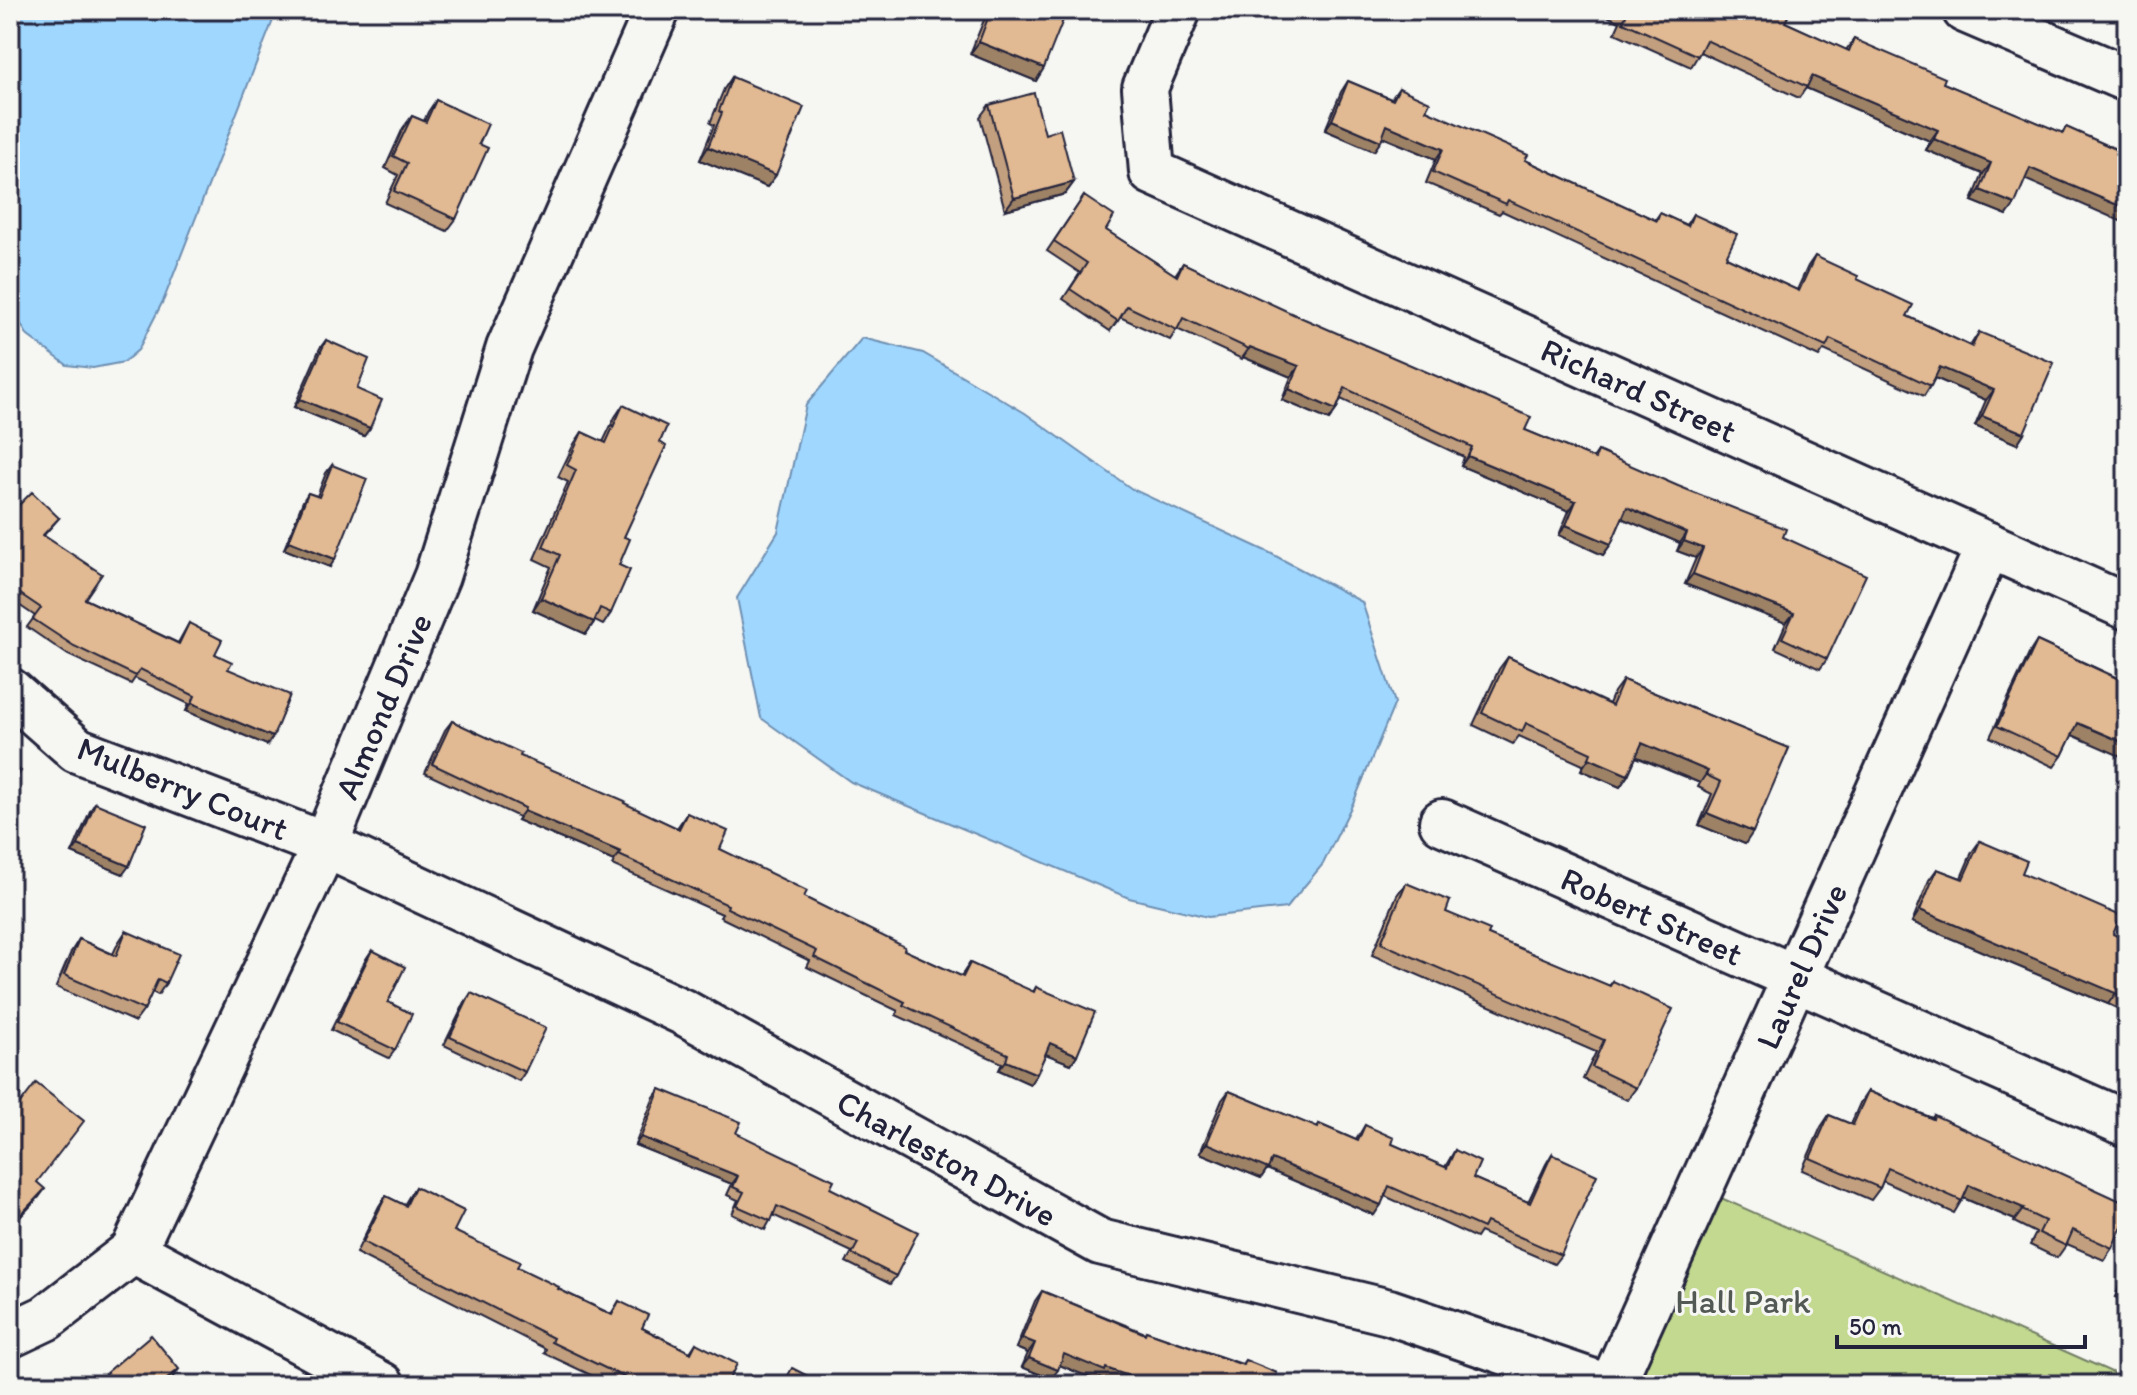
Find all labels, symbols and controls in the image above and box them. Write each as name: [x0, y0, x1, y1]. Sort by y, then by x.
street label: Richard Street: [1535, 329, 1743, 452]
street label: Almond Drive: [326, 607, 441, 805]
street label: Mulberry Court: [71, 728, 294, 849]
street label: Robert Street: [1555, 858, 1749, 975]
street label: Laurel Drive: [1747, 877, 1856, 1055]
street label: Charleston Drive: [830, 1081, 1064, 1236]
park label: Hall Park: [1675, 1281, 1811, 1322]
scale bar: [1837, 1299, 2085, 1349]
text: 50 m: [1849, 1312, 1902, 1341]

